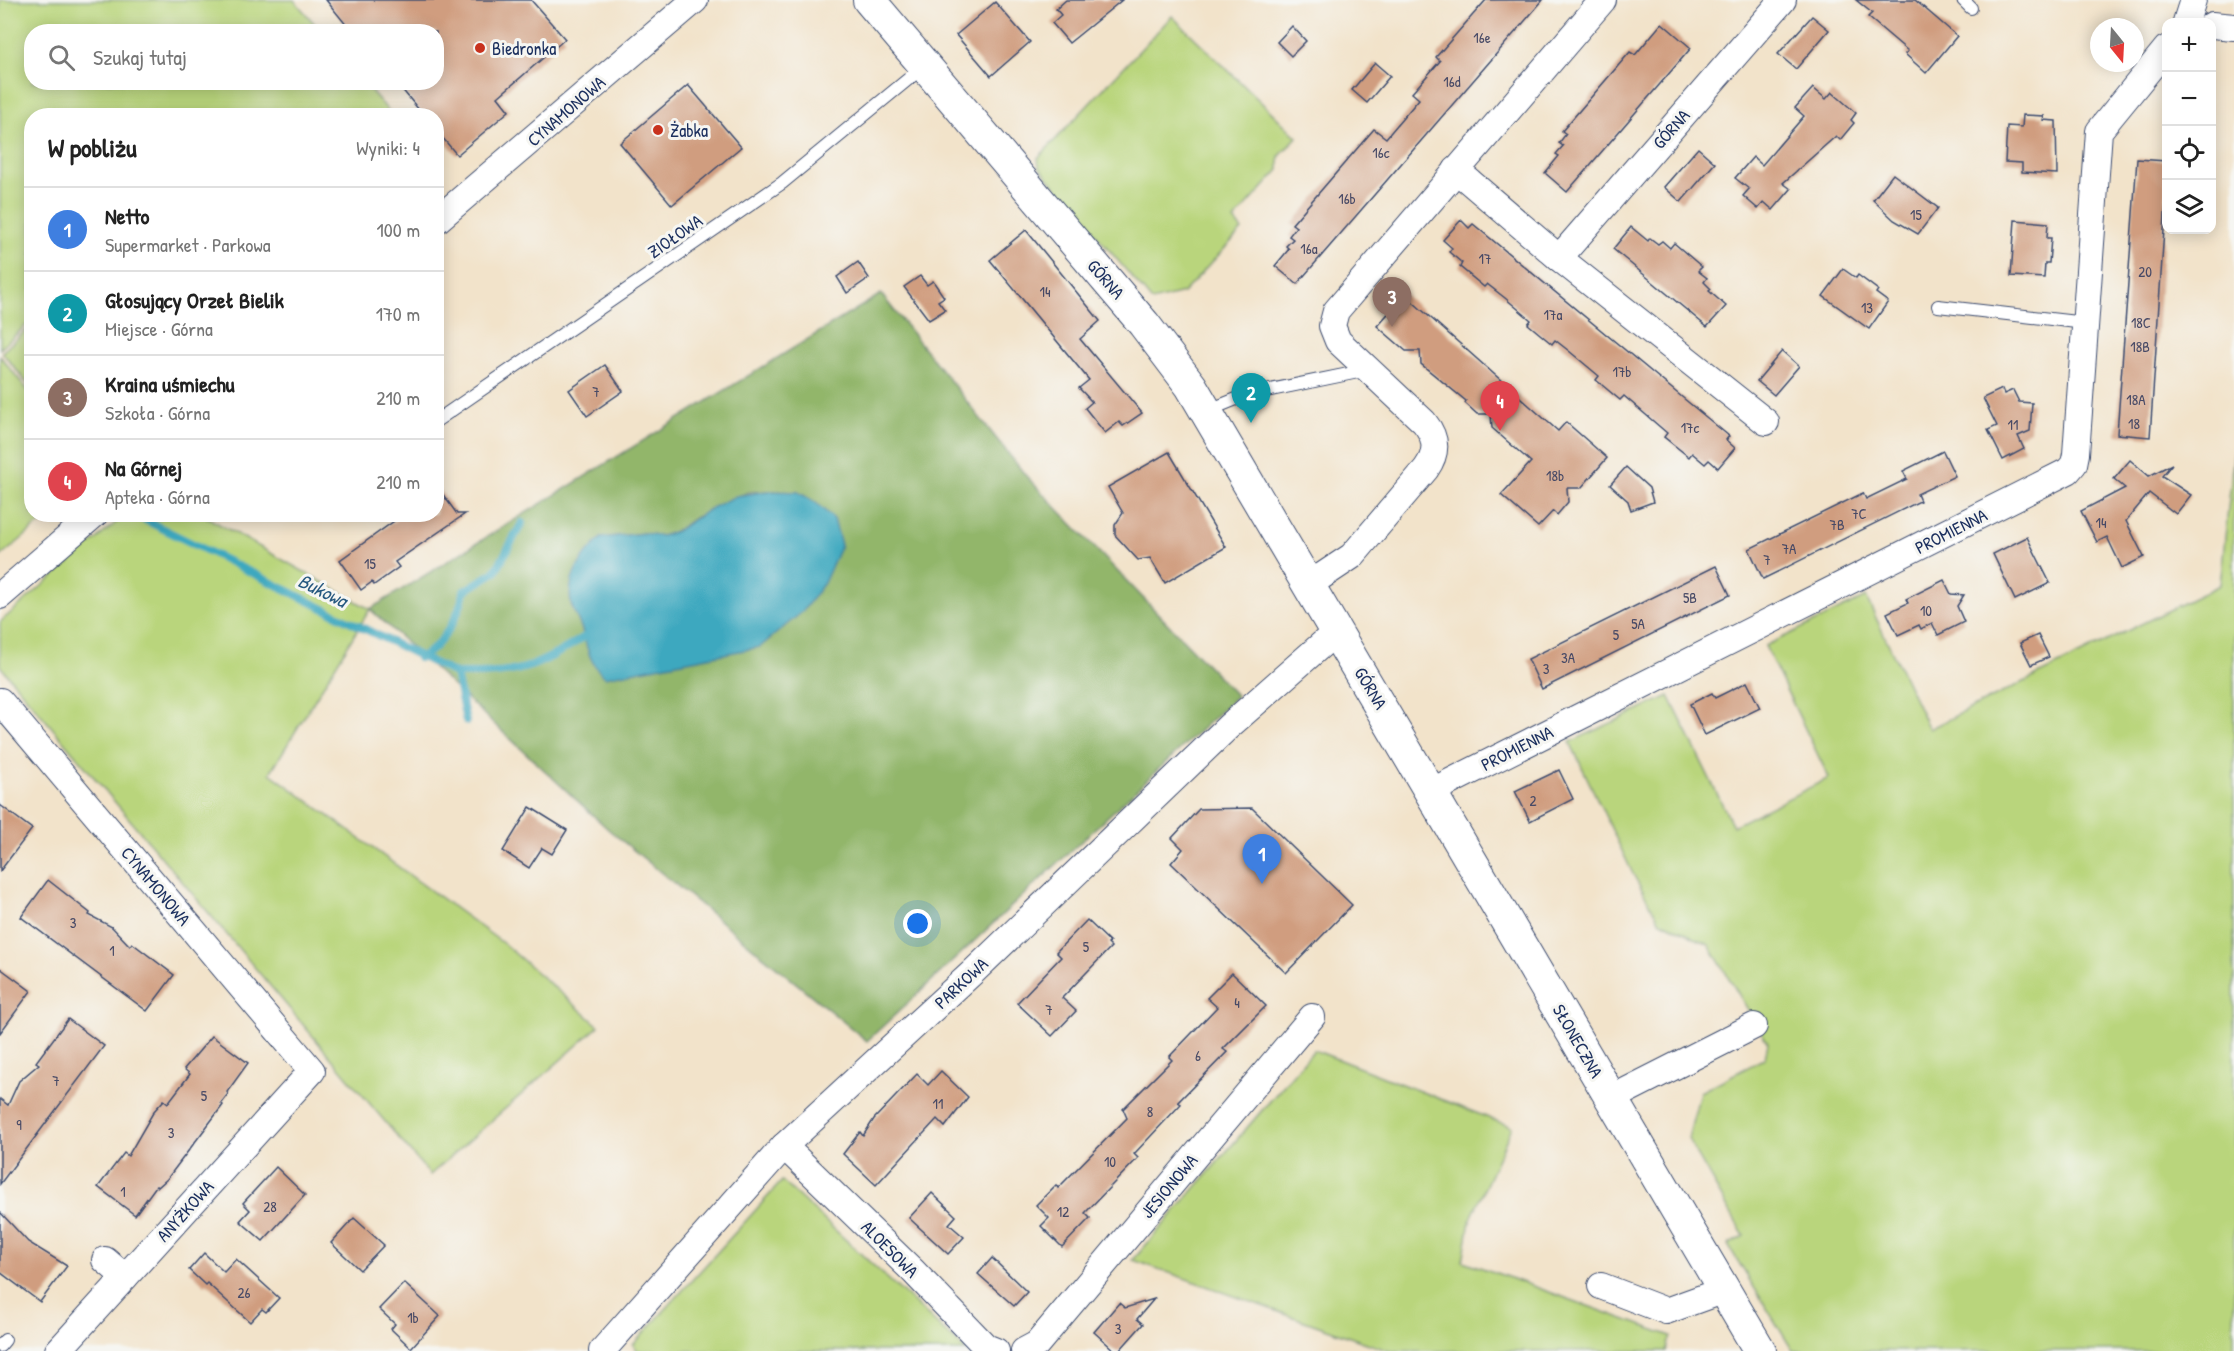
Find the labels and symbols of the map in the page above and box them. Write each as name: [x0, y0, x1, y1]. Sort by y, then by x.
north arrow: [2090, 18, 2144, 72]
house number: 16e: [1473, 27, 1491, 48]
place label: Biedronka: [492, 36, 556, 61]
marker: Biedronka: [473, 41, 487, 55]
street label: CYNAMONOWA: [521, 70, 611, 152]
house number: 16d: [1443, 71, 1461, 92]
street label: GÓRNA: [1647, 104, 1695, 154]
place label: Żabka: [670, 118, 708, 143]
marker: Żabka: [651, 123, 665, 137]
house number: 16c: [1372, 142, 1390, 163]
house number: 16b: [1338, 188, 1356, 209]
house number: 15: [1910, 204, 1923, 225]
street label: ZIOŁOWA: [643, 208, 707, 264]
house number: 16a: [1300, 238, 1318, 259]
house number: 17: [1479, 248, 1491, 269]
street label: GÓRNA: [1082, 254, 1130, 304]
house number: 20: [2138, 261, 2152, 282]
pin: 3: [1372, 278, 1412, 327]
house number: 14: [1039, 281, 1051, 302]
house number: 13: [1861, 297, 1873, 318]
house number: 17a: [1544, 304, 1562, 325]
house number: 18C: [2131, 312, 2151, 333]
house number: 18B: [2130, 336, 2150, 357]
house number: 17b: [1612, 361, 1632, 382]
pin: 2: [1232, 374, 1270, 423]
house number: 7: [592, 381, 600, 402]
pin: 4: [1480, 382, 1520, 431]
house number: 18A: [2126, 389, 2146, 410]
house number: 18: [2128, 413, 2140, 434]
house number: 11: [2008, 414, 2018, 435]
house number: 17c: [1681, 417, 1700, 438]
house number: 18b: [1546, 465, 1564, 486]
street label: PROMIENNA: [1911, 502, 1991, 560]
house number: 7C: [1851, 503, 1867, 524]
house number: 14: [2095, 512, 2107, 533]
house number: 7B: [1829, 514, 1845, 535]
house number: 7A: [1782, 538, 1797, 559]
house number: 7: [1763, 549, 1771, 570]
house number: 15: [364, 553, 377, 574]
water label: Bukowa: [294, 567, 354, 614]
house number: 5B: [1683, 587, 1697, 608]
house number: 10: [1920, 600, 1932, 621]
house number: 5A: [1631, 613, 1646, 634]
house number: 5: [1613, 624, 1620, 645]
house number: 3A: [1561, 647, 1576, 668]
house number: 3: [1543, 658, 1550, 679]
street label: GÓRNA: [1349, 662, 1393, 714]
street label: PROMIENNA: [1477, 719, 1557, 777]
house number: 2: [1529, 790, 1537, 811]
pin: 1: [1242, 834, 1282, 884]
street label: CYNAMONOWA: [115, 841, 197, 931]
your location: [903, 909, 932, 938]
house number: 3: [70, 912, 77, 933]
house number: 5: [1083, 936, 1090, 957]
house number: 1: [109, 940, 115, 961]
street label: PARKOWA: [929, 952, 993, 1014]
house number: 4: [1234, 992, 1240, 1013]
house number: 7: [1045, 999, 1053, 1020]
street label: SŁONECZNA: [1547, 1000, 1609, 1083]
house number: 6: [1195, 1045, 1201, 1066]
house number: 7: [52, 1070, 60, 1091]
house number: 5: [201, 1085, 208, 1106]
house number: 11: [933, 1093, 943, 1114]
house number: 8: [1147, 1101, 1153, 1122]
house number: 9: [16, 1114, 22, 1135]
house number: 3: [168, 1122, 175, 1143]
street label: JESIONOWA: [1135, 1148, 1203, 1223]
house number: 10: [1104, 1151, 1116, 1172]
street label: ANYŻKOWA: [151, 1175, 219, 1247]
house number: 1: [120, 1181, 126, 1202]
house number: 28: [263, 1196, 277, 1217]
house number: 12: [1057, 1201, 1069, 1222]
street label: ALOESOWA: [856, 1215, 924, 1283]
house number: 26: [237, 1282, 251, 1303]
house number: 1b: [407, 1307, 419, 1328]
house number: 3: [1115, 1318, 1122, 1339]

